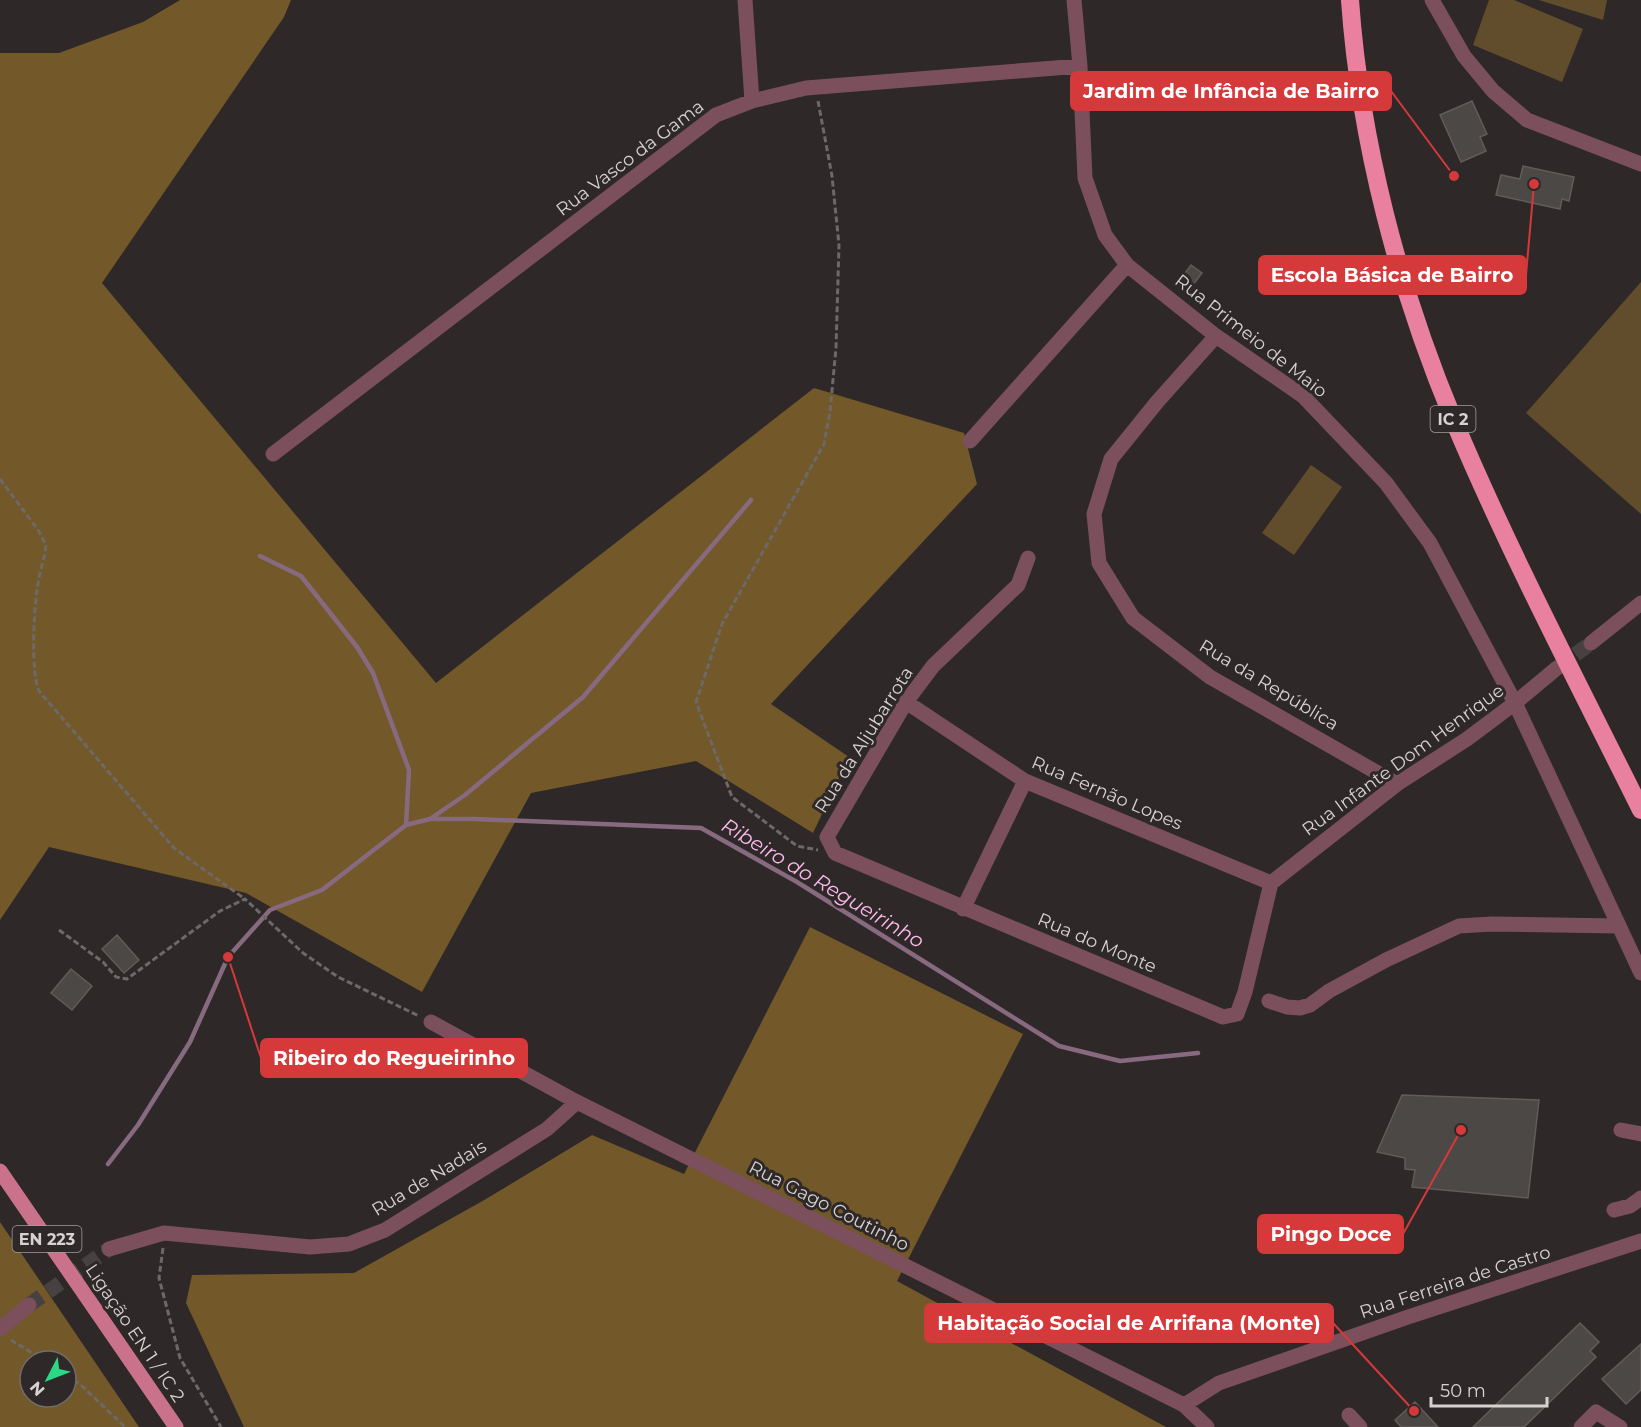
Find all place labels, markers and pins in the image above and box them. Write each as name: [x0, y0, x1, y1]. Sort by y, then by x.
callout: Jardim de Infância de Bairro: [1071, 72, 1391, 110]
callout: Escola Básica de Bairro: [1259, 256, 1526, 294]
callout: Ribeiro do Regueirinho: [261, 1039, 527, 1077]
callout: Pingo Doce: [1258, 1215, 1403, 1253]
callout: Habitação Social de Arrifana (Monte): [925, 1304, 1333, 1342]

